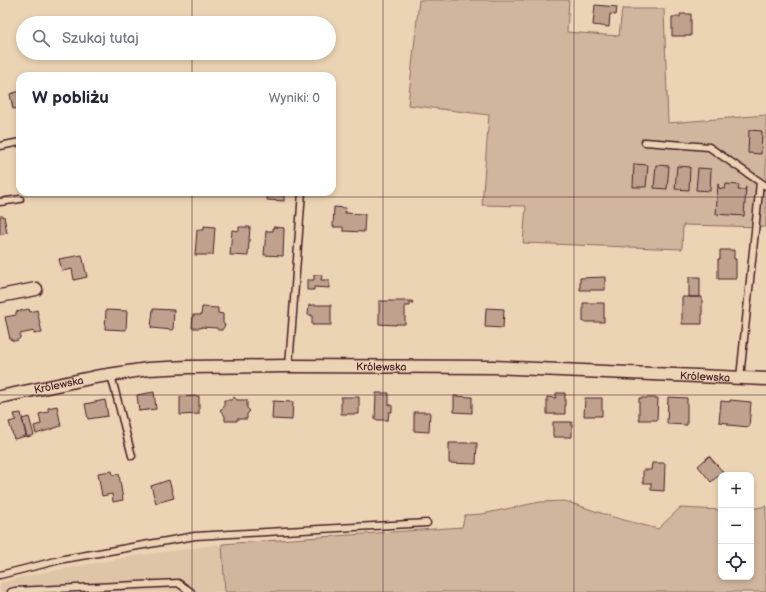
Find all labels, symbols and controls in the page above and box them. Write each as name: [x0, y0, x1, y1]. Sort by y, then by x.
search box: [16, 16, 336, 60]
icon: search: [30, 27, 52, 49]
text: Szukaj tutaj: [62, 29, 139, 48]
text: W pobliżu: [32, 88, 109, 108]
text: Wyniki: 0: [269, 90, 320, 106]
street label: Królewska: [356, 360, 406, 374]
street label: Królewska: [680, 369, 730, 384]
street label: Królewska: [33, 374, 85, 397]
map controls: [718, 472, 754, 580]
button: +: [718, 472, 754, 508]
button: −: [718, 508, 754, 544]
button: locate: [718, 544, 754, 580]

